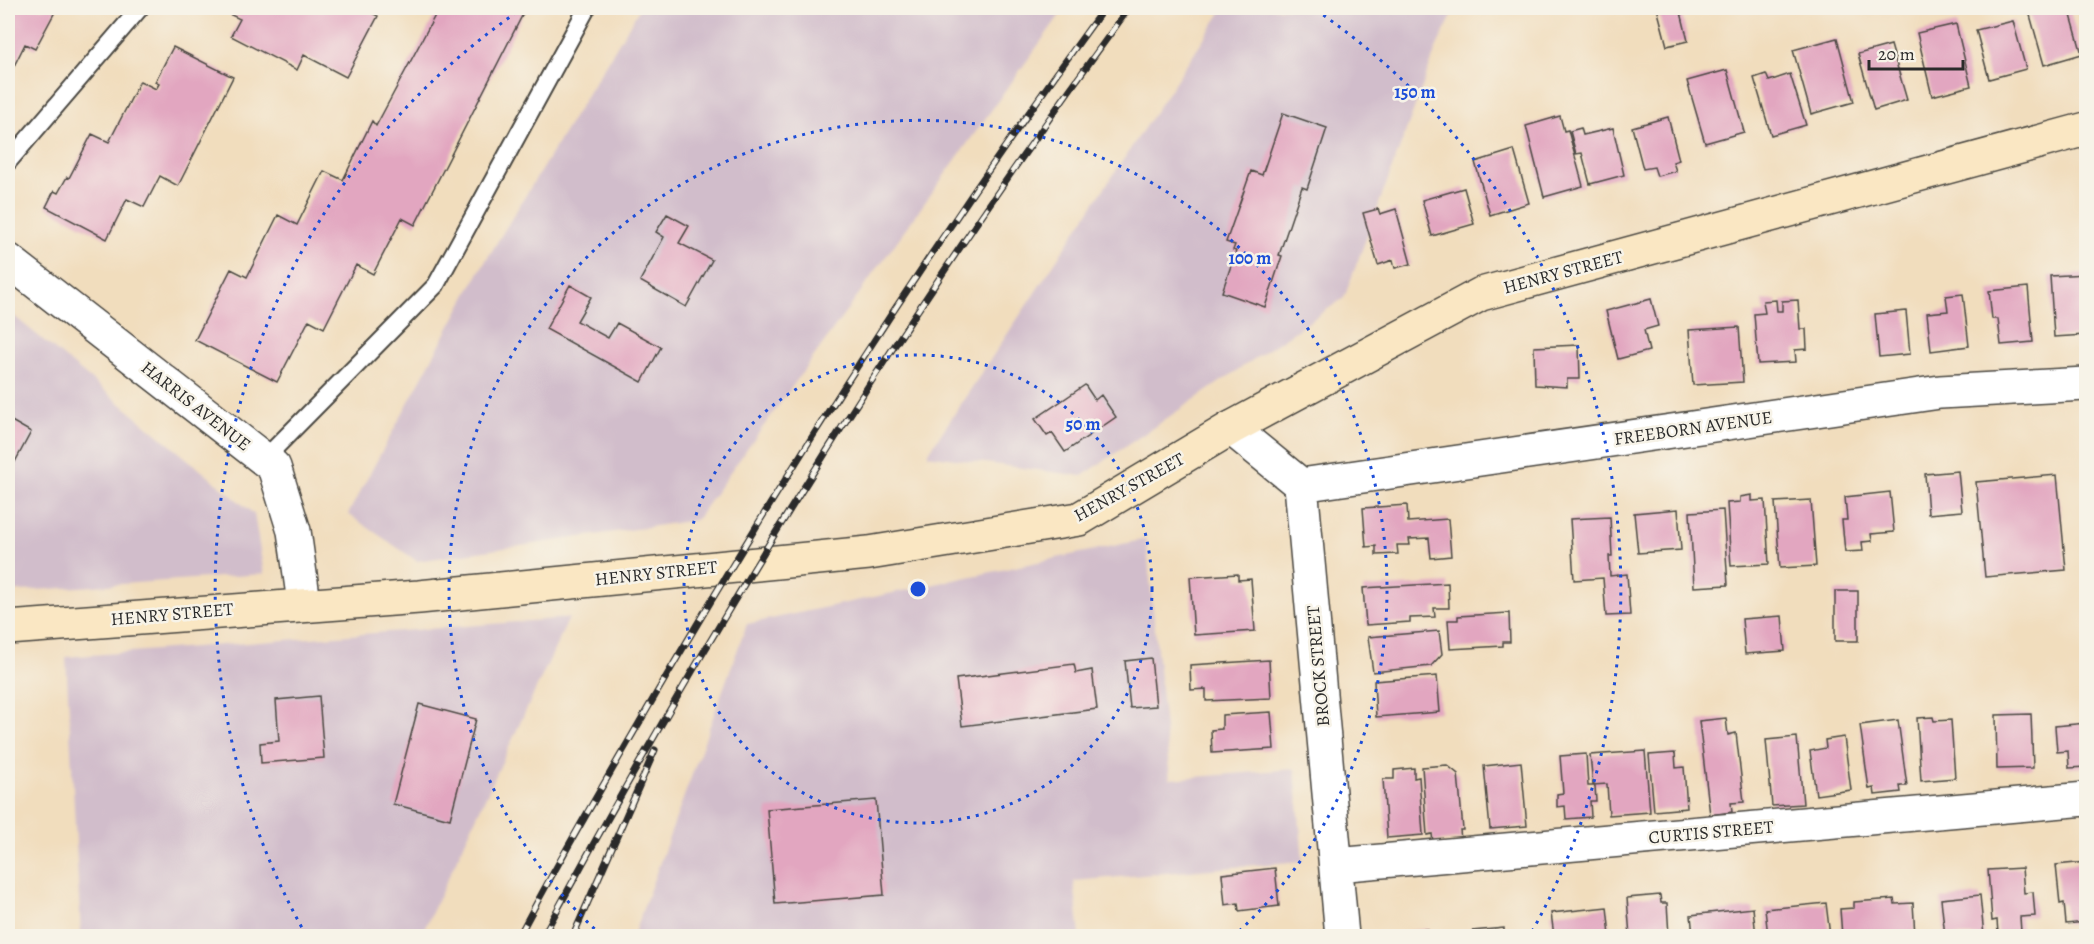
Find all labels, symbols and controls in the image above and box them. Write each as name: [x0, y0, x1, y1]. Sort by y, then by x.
scale bar: [1869, 33, 1964, 71]
text: 20 m: [1878, 42, 1915, 66]
text: 150 m: [1394, 80, 1436, 104]
street label: HENRY STREET: [1501, 244, 1626, 299]
text: 100 m: [1229, 246, 1271, 270]
street label: HARRIS AVENUE: [136, 356, 256, 456]
street label: FREEBORN AVENUE: [1612, 405, 1774, 451]
text: 50 m: [1066, 412, 1100, 436]
street label: HENRY STREET: [1069, 447, 1189, 527]
street label: HENRY STREET: [594, 555, 719, 591]
centre of rings: [908, 579, 928, 599]
street label: HENRY STREET: [110, 597, 234, 631]
street label: BROCK STREET: [1301, 604, 1335, 728]
street label: CURTIS STREET: [1647, 815, 1775, 849]

